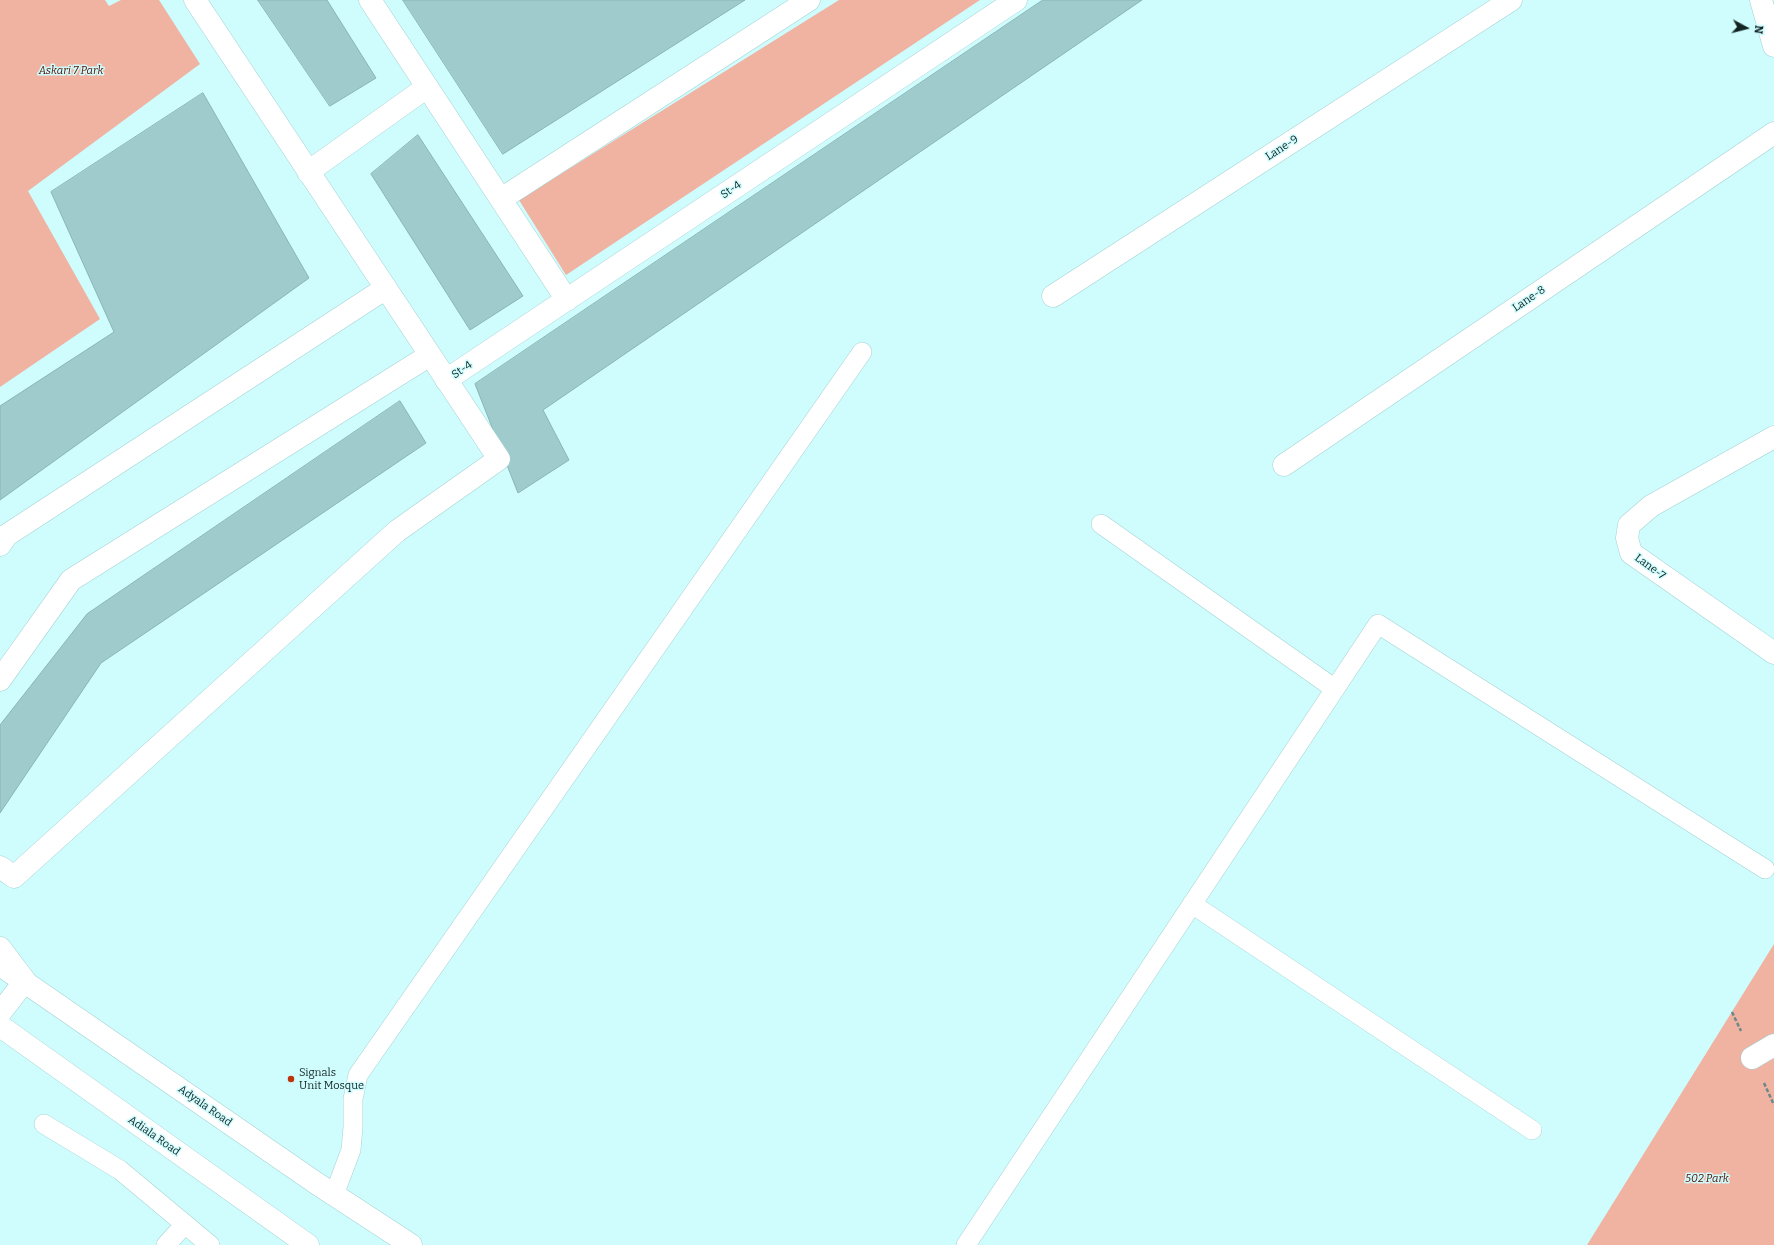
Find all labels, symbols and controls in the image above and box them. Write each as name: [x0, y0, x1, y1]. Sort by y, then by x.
north arrow: [1726, 8, 1766, 48]
text: N: [1751, 25, 1765, 35]
park label: Askari 7 Park: [39, 64, 103, 78]
street label: Lane-9: [1263, 133, 1301, 163]
street label: St-4: [718, 178, 744, 202]
street label: Lane-8: [1510, 283, 1548, 315]
street label: St-4: [449, 358, 475, 382]
street label: Lane-7: [1632, 551, 1668, 583]
place label: Signals Unit Mosque: [299, 1066, 364, 1092]
marker: Signals Unit Mosque: [286, 1074, 296, 1084]
street label: Adyala Road: [176, 1083, 234, 1129]
street label: Adiala Road: [125, 1113, 183, 1159]
park label: 502 Park: [1685, 1172, 1729, 1186]

